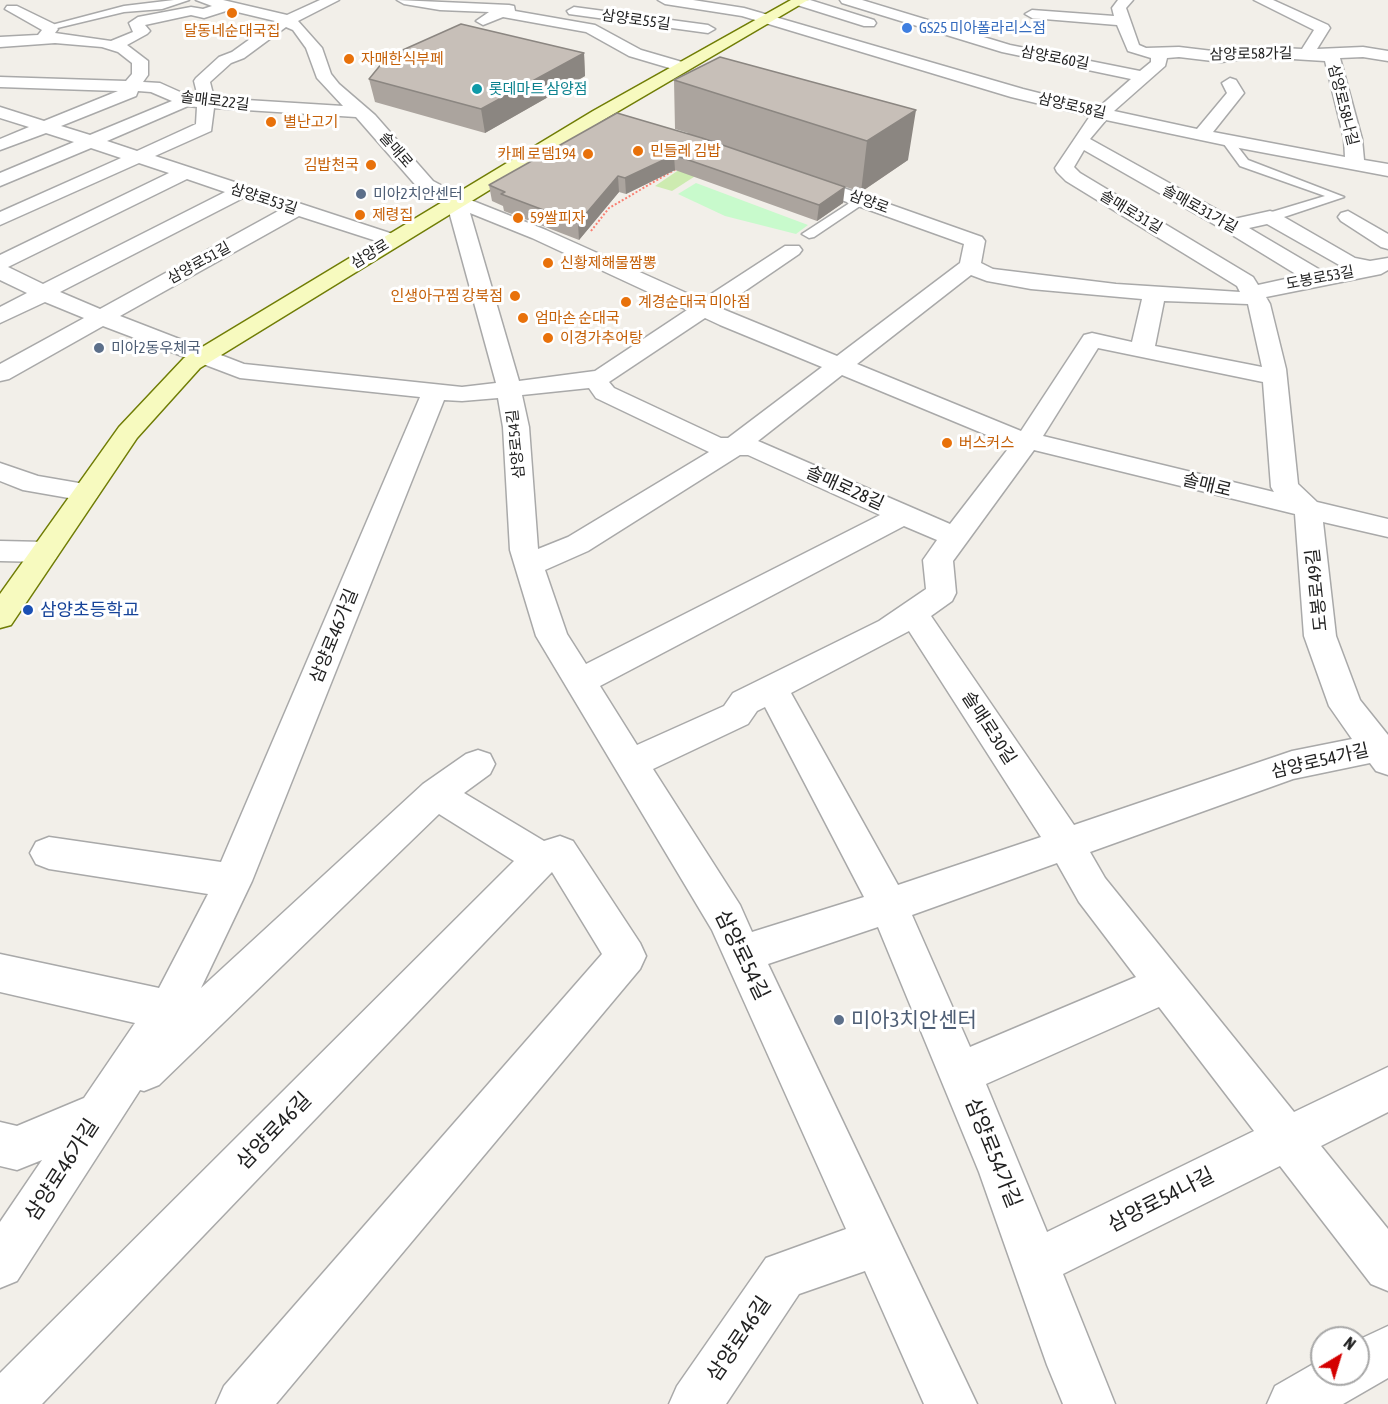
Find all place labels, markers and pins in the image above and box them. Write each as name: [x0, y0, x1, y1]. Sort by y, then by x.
marker: 달동네순대국집: [225, 6, 239, 20]
place label: GS25 미아폴라리스점: [919, 19, 1046, 37]
marker: GS25 미아폴라리스점: [900, 21, 914, 35]
place label: 달동네순대국집: [184, 22, 280, 40]
place label: 자매한식부페: [361, 50, 444, 68]
marker: 자매한식부페: [342, 52, 356, 66]
place label: 롯데마트 삼양점: [489, 80, 588, 98]
marker: 롯데마트 삼양점: [470, 82, 484, 96]
place label: 별난고기: [283, 113, 338, 131]
marker: 별난고기: [264, 115, 278, 129]
place label: 민들레 김밥: [650, 142, 721, 160]
marker: 민들레 김밥: [631, 144, 645, 158]
place label: 카페 로뎀194: [498, 145, 576, 163]
marker: 카페 로뎀194: [581, 147, 595, 161]
place label: 김밥천국: [304, 156, 359, 174]
marker: 김밥천국: [364, 158, 378, 172]
place label: 미아2치안센터: [373, 185, 463, 203]
marker: 미아2치안센터: [354, 187, 368, 201]
place label: 제령집: [372, 206, 413, 224]
marker: 제령집: [353, 208, 367, 222]
place label: 59쌀피자: [530, 209, 585, 227]
marker: 59쌀피자: [511, 211, 525, 225]
place label: 신황제해물짬뽕: [560, 254, 657, 272]
marker: 신황제해물짬뽕: [541, 256, 555, 270]
place label: 인생아구찜 강북점: [391, 287, 503, 305]
marker: 인생아구찜 강북점: [508, 289, 522, 303]
place label: 계경순대국 미아점: [638, 293, 750, 311]
marker: 계경순대국 미아점: [619, 295, 633, 309]
place label: 엄마손 순대국: [535, 309, 620, 327]
marker: 엄마손 순대국: [516, 311, 530, 325]
place label: 이경가추어탕: [560, 329, 643, 347]
marker: 이경가추어탕: [541, 331, 555, 345]
place label: 미아2동우체국: [111, 339, 201, 357]
marker: 미아2동우체국: [92, 341, 106, 355]
place label: 버스커스: [959, 434, 1014, 452]
marker: 버스커스: [940, 436, 954, 450]
place label: 삼양초등학교: [40, 599, 139, 621]
marker: 삼양초등학교: [21, 603, 35, 617]
place label: 미아3치안센터: [851, 1007, 977, 1033]
marker: 미아3치안센터: [832, 1013, 846, 1027]

